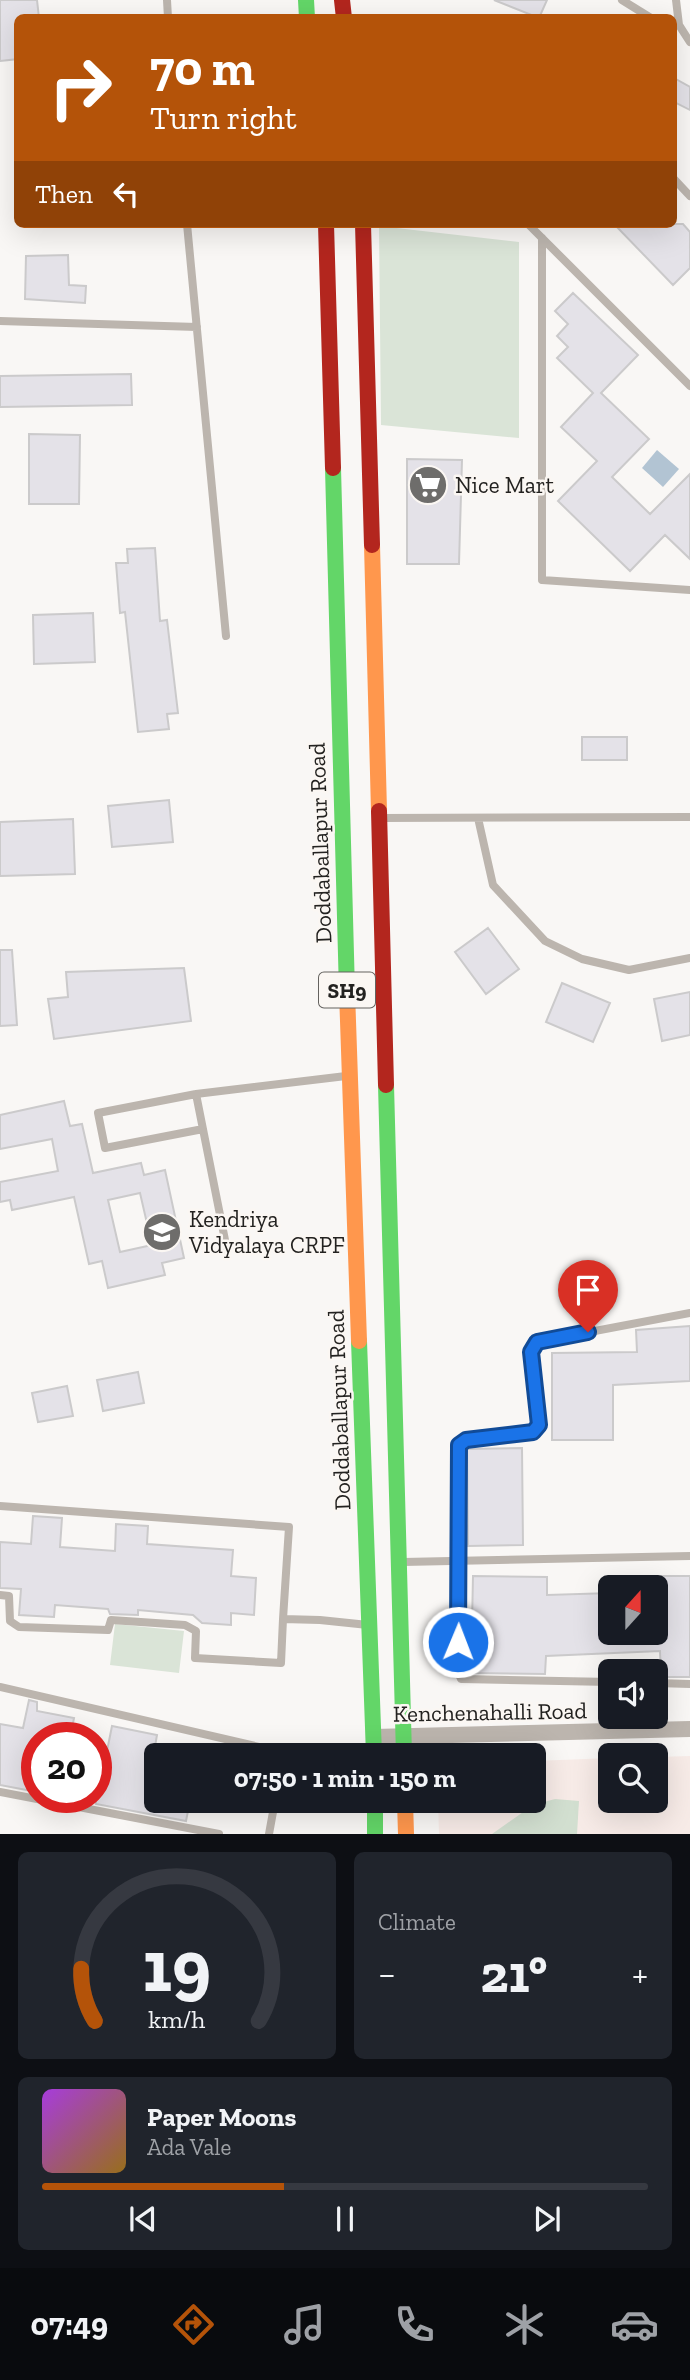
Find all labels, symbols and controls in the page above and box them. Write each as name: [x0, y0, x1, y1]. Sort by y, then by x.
text: 70 m: [150, 39, 255, 98]
icon: right: [35, 42, 126, 133]
text: Turn right: [150, 99, 297, 137]
icon: left: [107, 175, 145, 213]
text: Then: [35, 178, 93, 210]
supermarket icon: Nice Mart: [407, 464, 449, 506]
place label: Nice Mart: [455, 471, 555, 499]
street label: Doddaballapur Road: [302, 742, 337, 944]
road number: SH9: [319, 972, 375, 1007]
place label: Kendriya Vidyalaya CRPF: [188, 1205, 345, 1259]
school or university icon: Kendriya Vidyalaya CRPF: [141, 1211, 183, 1253]
pin: [558, 1260, 618, 1332]
icon: arrive: [569, 1271, 607, 1309]
street label: Doddaballapur Road: [321, 1309, 356, 1511]
north arrow: [598, 1575, 668, 1645]
map controls: [598, 1575, 668, 1813]
position arrow: [421, 1605, 495, 1679]
button: sound: [598, 1659, 668, 1729]
street label: Kenchenahalli Road: [393, 1696, 588, 1728]
speed limit sign: 20: [21, 1722, 112, 1813]
button: search: [598, 1743, 668, 1813]
text: 07:50 · 1 min · 150 m: [234, 1762, 456, 1794]
text: Climate: [378, 1908, 456, 1936]
text: 19: [143, 1923, 211, 2011]
text: 21°: [480, 1943, 547, 2005]
text: −: [378, 1951, 396, 1997]
text: +: [632, 1951, 648, 1997]
text: km/h: [148, 2004, 206, 2034]
text: Paper Moons: [147, 2101, 296, 2133]
text: Ada Vale: [147, 2133, 231, 2161]
icon: previous: [124, 2200, 162, 2238]
icon: pause: [326, 2200, 364, 2238]
icon: next: [528, 2200, 566, 2238]
icon: directions: [169, 2300, 218, 2349]
icon: music: [280, 2300, 329, 2349]
icon: phone: [390, 2300, 439, 2349]
icon: climate: [500, 2300, 549, 2349]
icon: car: [610, 2300, 659, 2349]
text: 07:49: [31, 2305, 108, 2343]

